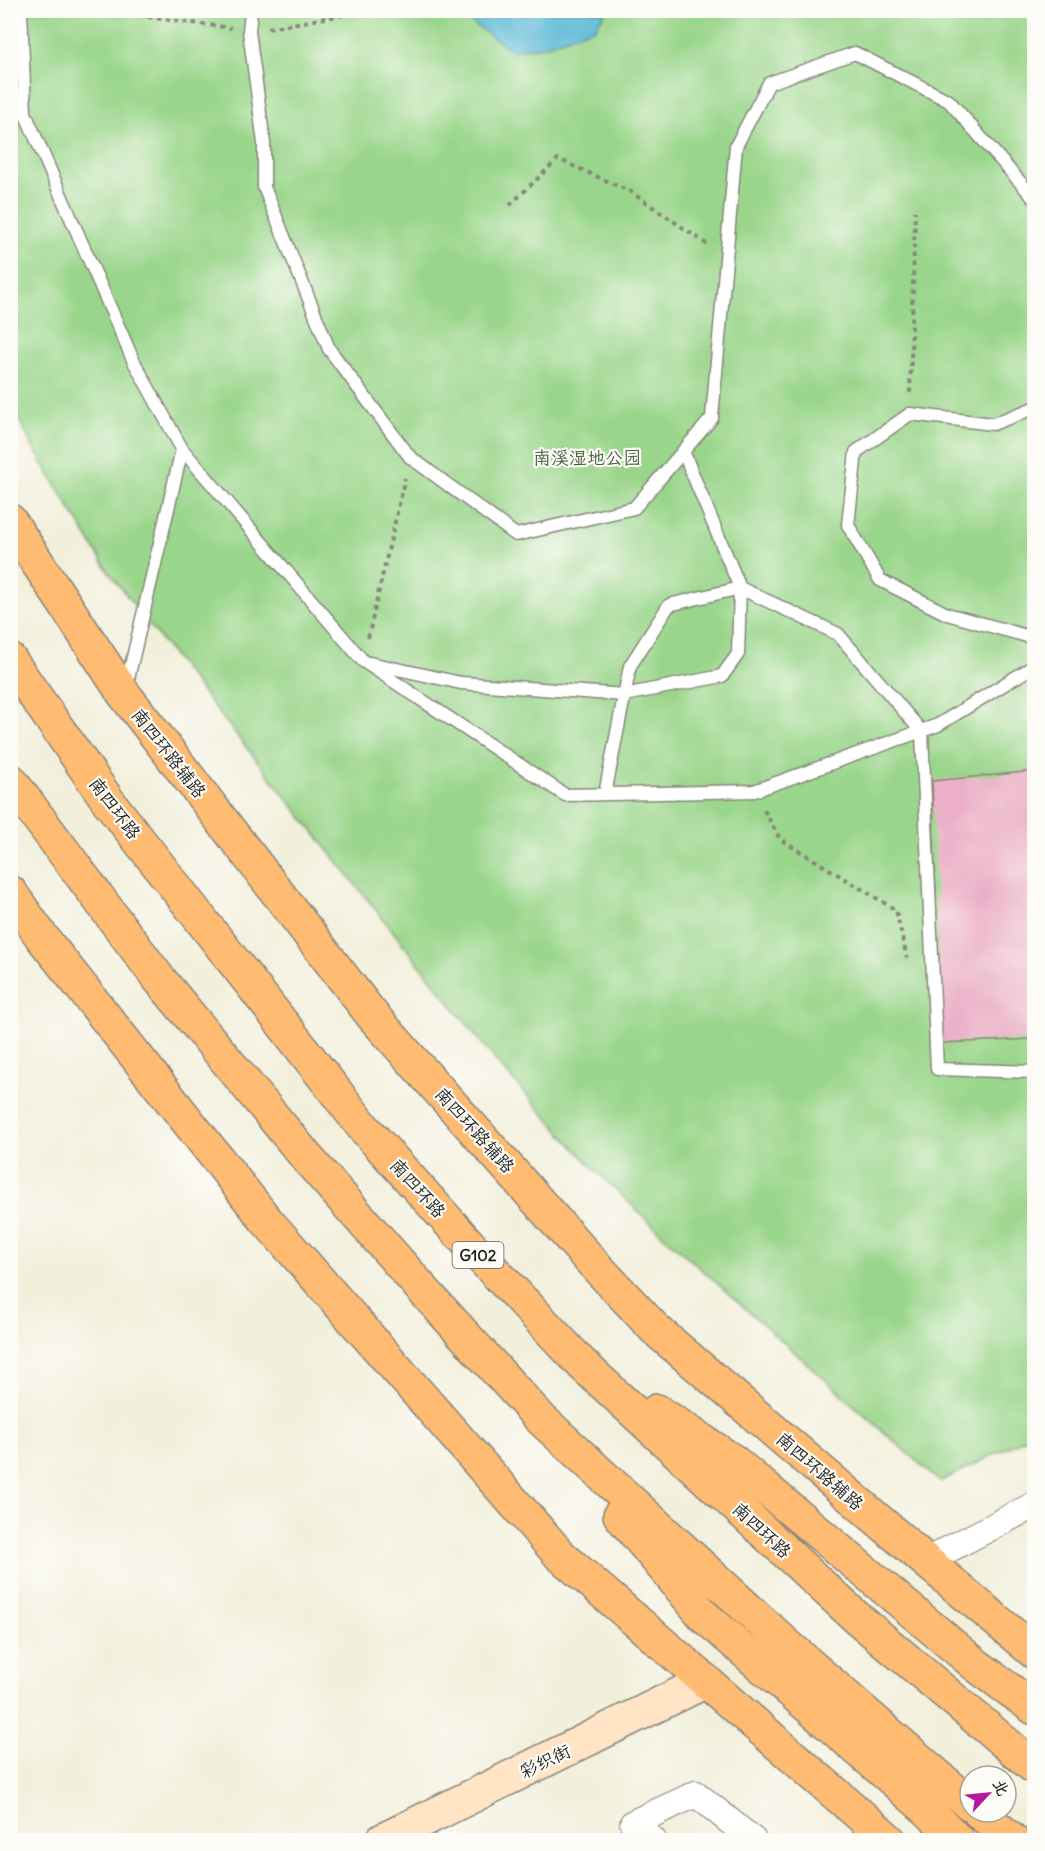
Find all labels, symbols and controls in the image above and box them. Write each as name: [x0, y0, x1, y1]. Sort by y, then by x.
park label: 南溪湿地公园: [533, 446, 641, 469]
street label: 南四环路辅路: [127, 703, 211, 803]
street label: 南四环路: [84, 772, 146, 844]
street label: 南四环路辅路: [430, 1082, 520, 1178]
street label: 南四环路: [385, 1154, 451, 1222]
road number: G102: [452, 1242, 504, 1268]
street label: 南四环路辅路: [772, 1427, 868, 1515]
street label: 南四环路: [728, 1497, 796, 1563]
street label: 彩织街: [516, 1739, 574, 1783]
north arrow: [958, 1764, 1018, 1824]
text: 北: [989, 1776, 1014, 1799]

